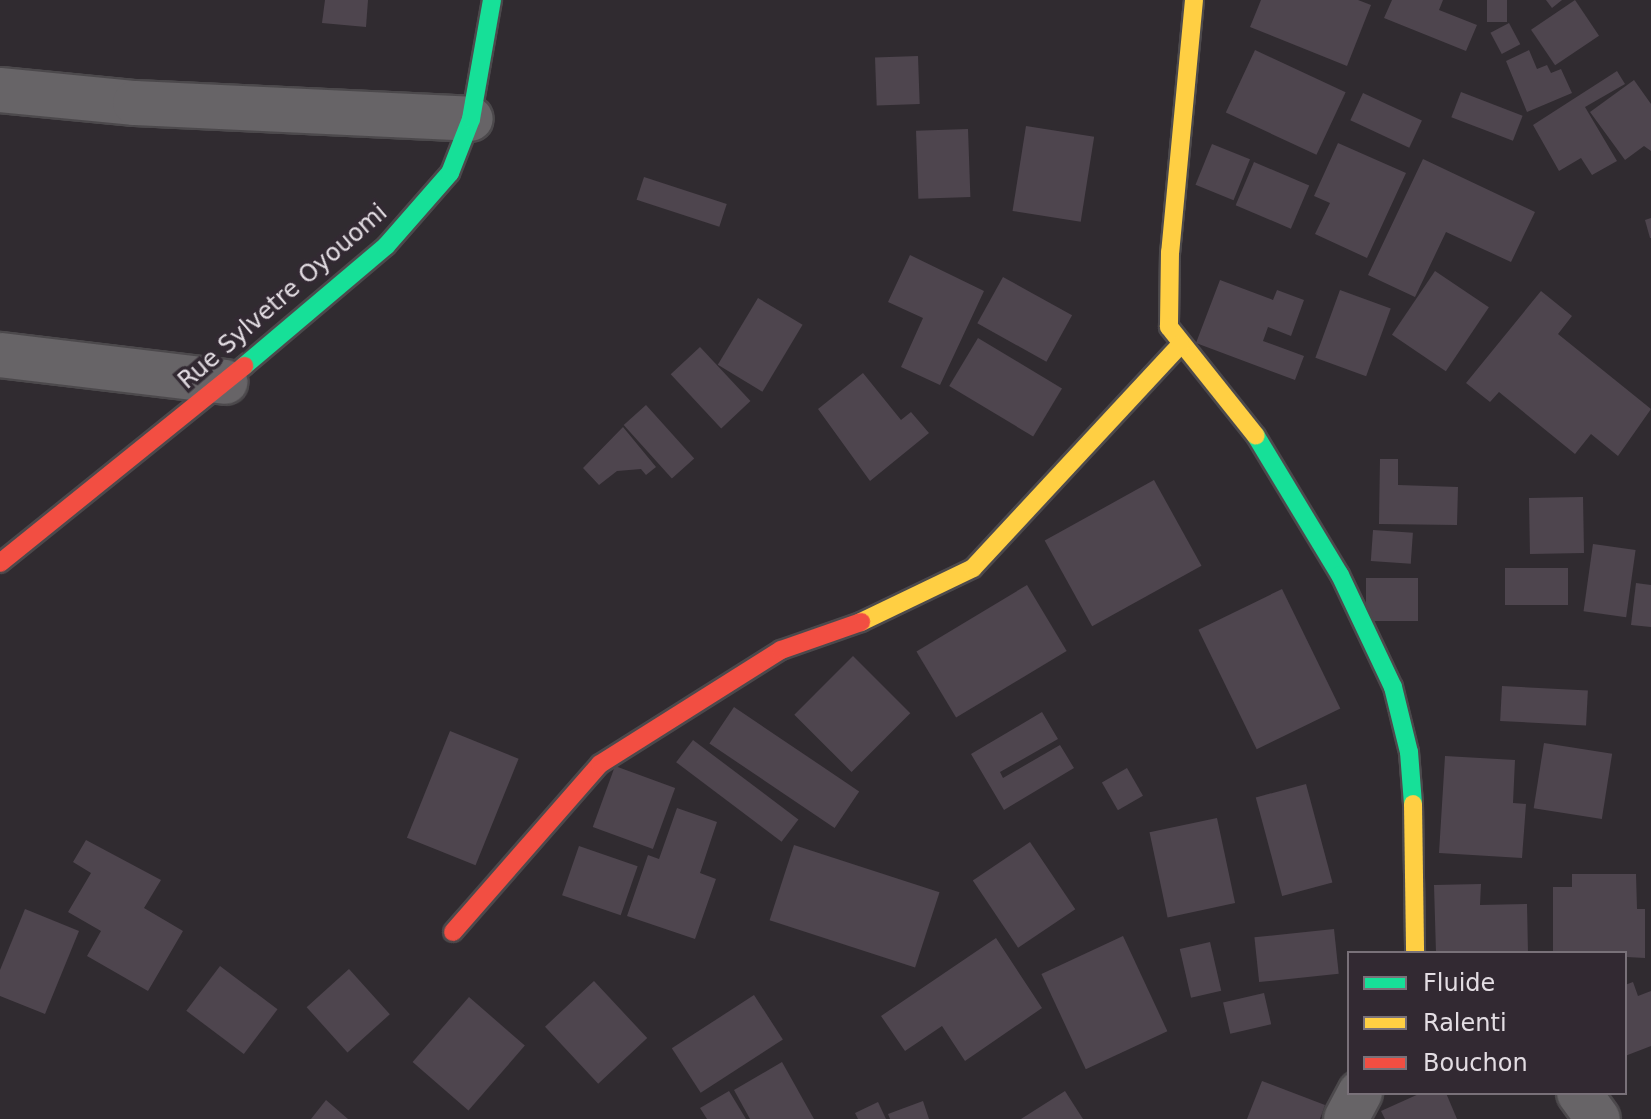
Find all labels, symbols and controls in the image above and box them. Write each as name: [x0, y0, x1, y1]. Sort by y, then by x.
street label: Rue Sylvetre Oyouomi: [173, 199, 393, 395]
legend: [1347, 951, 1627, 1095]
text: Fluide: [1423, 969, 1495, 997]
text: Ralenti: [1423, 1009, 1507, 1037]
text: Bouchon: [1423, 1049, 1528, 1077]

